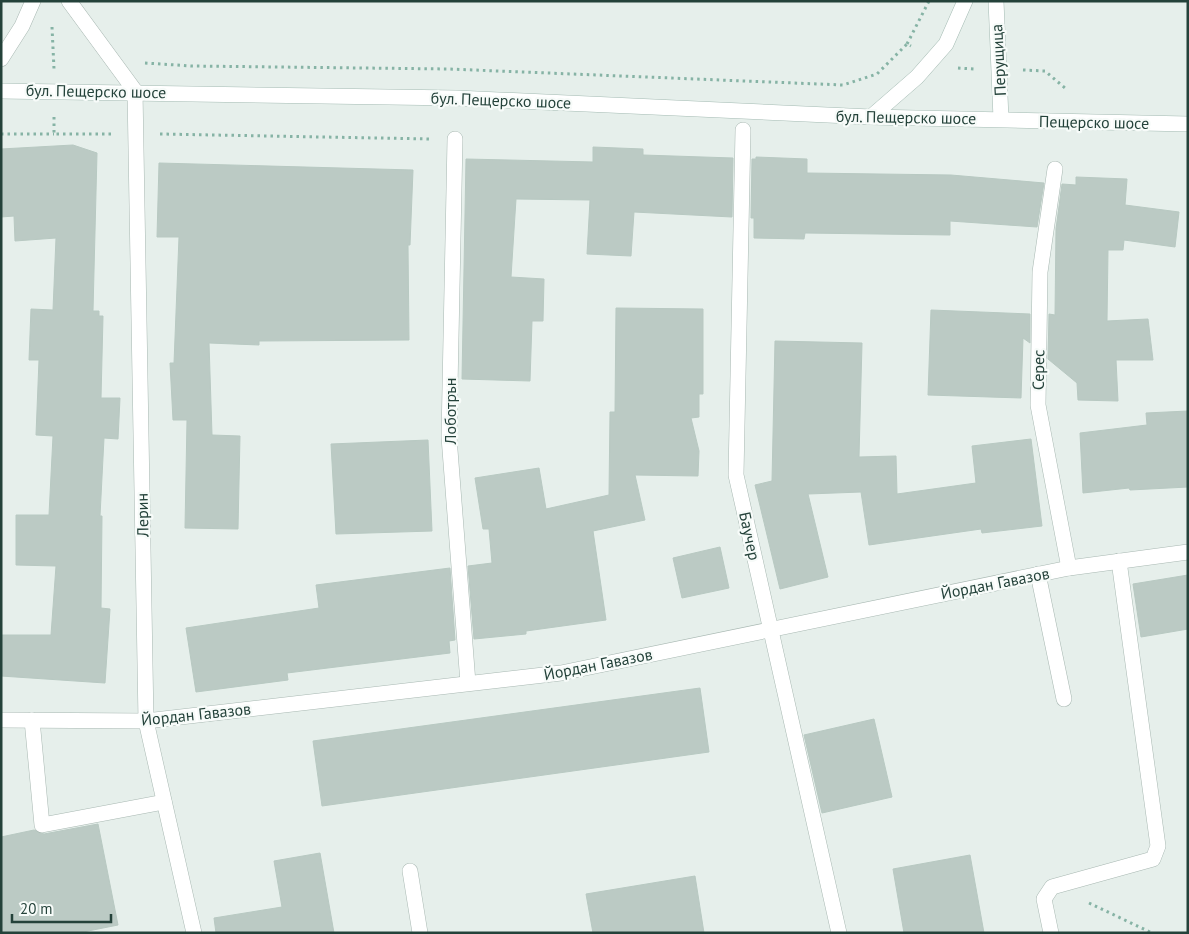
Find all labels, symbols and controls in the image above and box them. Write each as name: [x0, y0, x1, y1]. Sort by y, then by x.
street label: Перущица: [986, 23, 1010, 97]
street label: бул. Пещерско шосе: [26, 80, 166, 102]
street label: бул. Пещерско шосе: [430, 88, 572, 112]
street label: бул. Пещерско шосе: [836, 106, 976, 128]
street label: Пещерско шосе: [1039, 111, 1149, 133]
street label: Серес: [1028, 350, 1048, 390]
street label: Лоботрън: [440, 378, 460, 445]
street label: Лерин: [132, 493, 152, 538]
street label: Баучер: [735, 510, 765, 562]
street label: Йордан Гавазов: [939, 563, 1051, 603]
street label: Йордан Гавазов: [542, 644, 654, 684]
street label: Йордан Гавазов: [140, 698, 252, 730]
scale bar: [12, 892, 111, 924]
text: 20 m: [20, 899, 53, 918]

